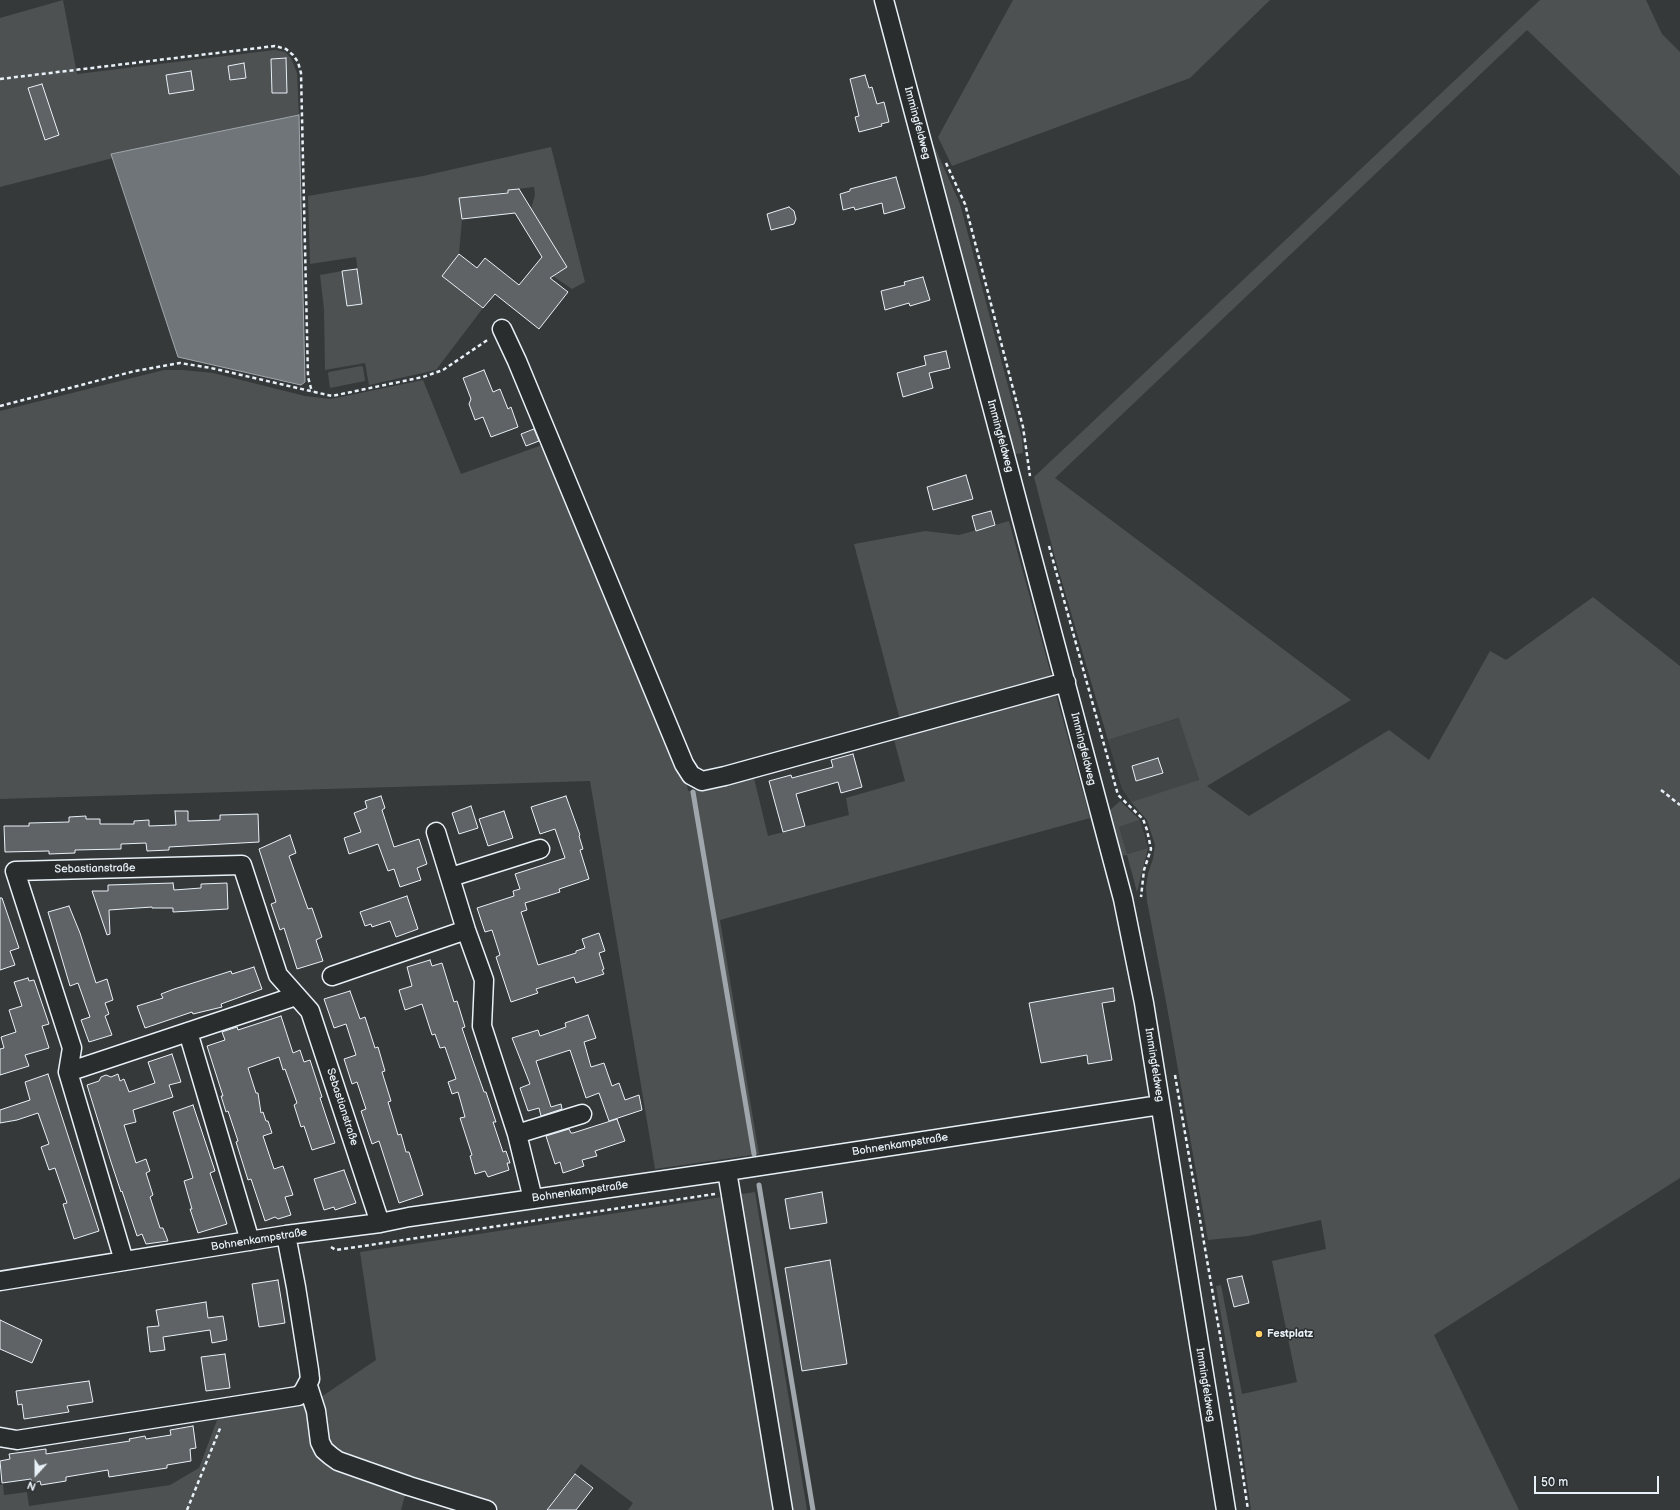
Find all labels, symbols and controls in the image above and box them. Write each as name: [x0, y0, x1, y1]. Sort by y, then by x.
street label: Immingfeldweg: [901, 85, 933, 161]
street label: Immingfeldweg: [984, 398, 1016, 474]
street label: Immingfeldweg: [1068, 711, 1098, 787]
street label: Sebastianstraße: [54, 862, 136, 876]
street label: Immingfeldweg: [1142, 1027, 1166, 1103]
street label: Sebastianstraße: [323, 1066, 361, 1148]
street label: Bohnenkampstraße: [851, 1131, 949, 1159]
street label: Bohnenkampstraße: [531, 1179, 629, 1205]
street label: Bohnenkampstraße: [210, 1226, 308, 1254]
place label: Festplatz: [1267, 1327, 1313, 1341]
marker: Festplatz: [1254, 1329, 1264, 1339]
street label: Immingfeldweg: [1193, 1347, 1217, 1423]
north arrow: [16, 1454, 56, 1494]
scale bar: [1536, 1468, 1661, 1494]
text: 50 m: [1541, 1475, 1568, 1490]
text: N: [25, 1478, 38, 1493]

